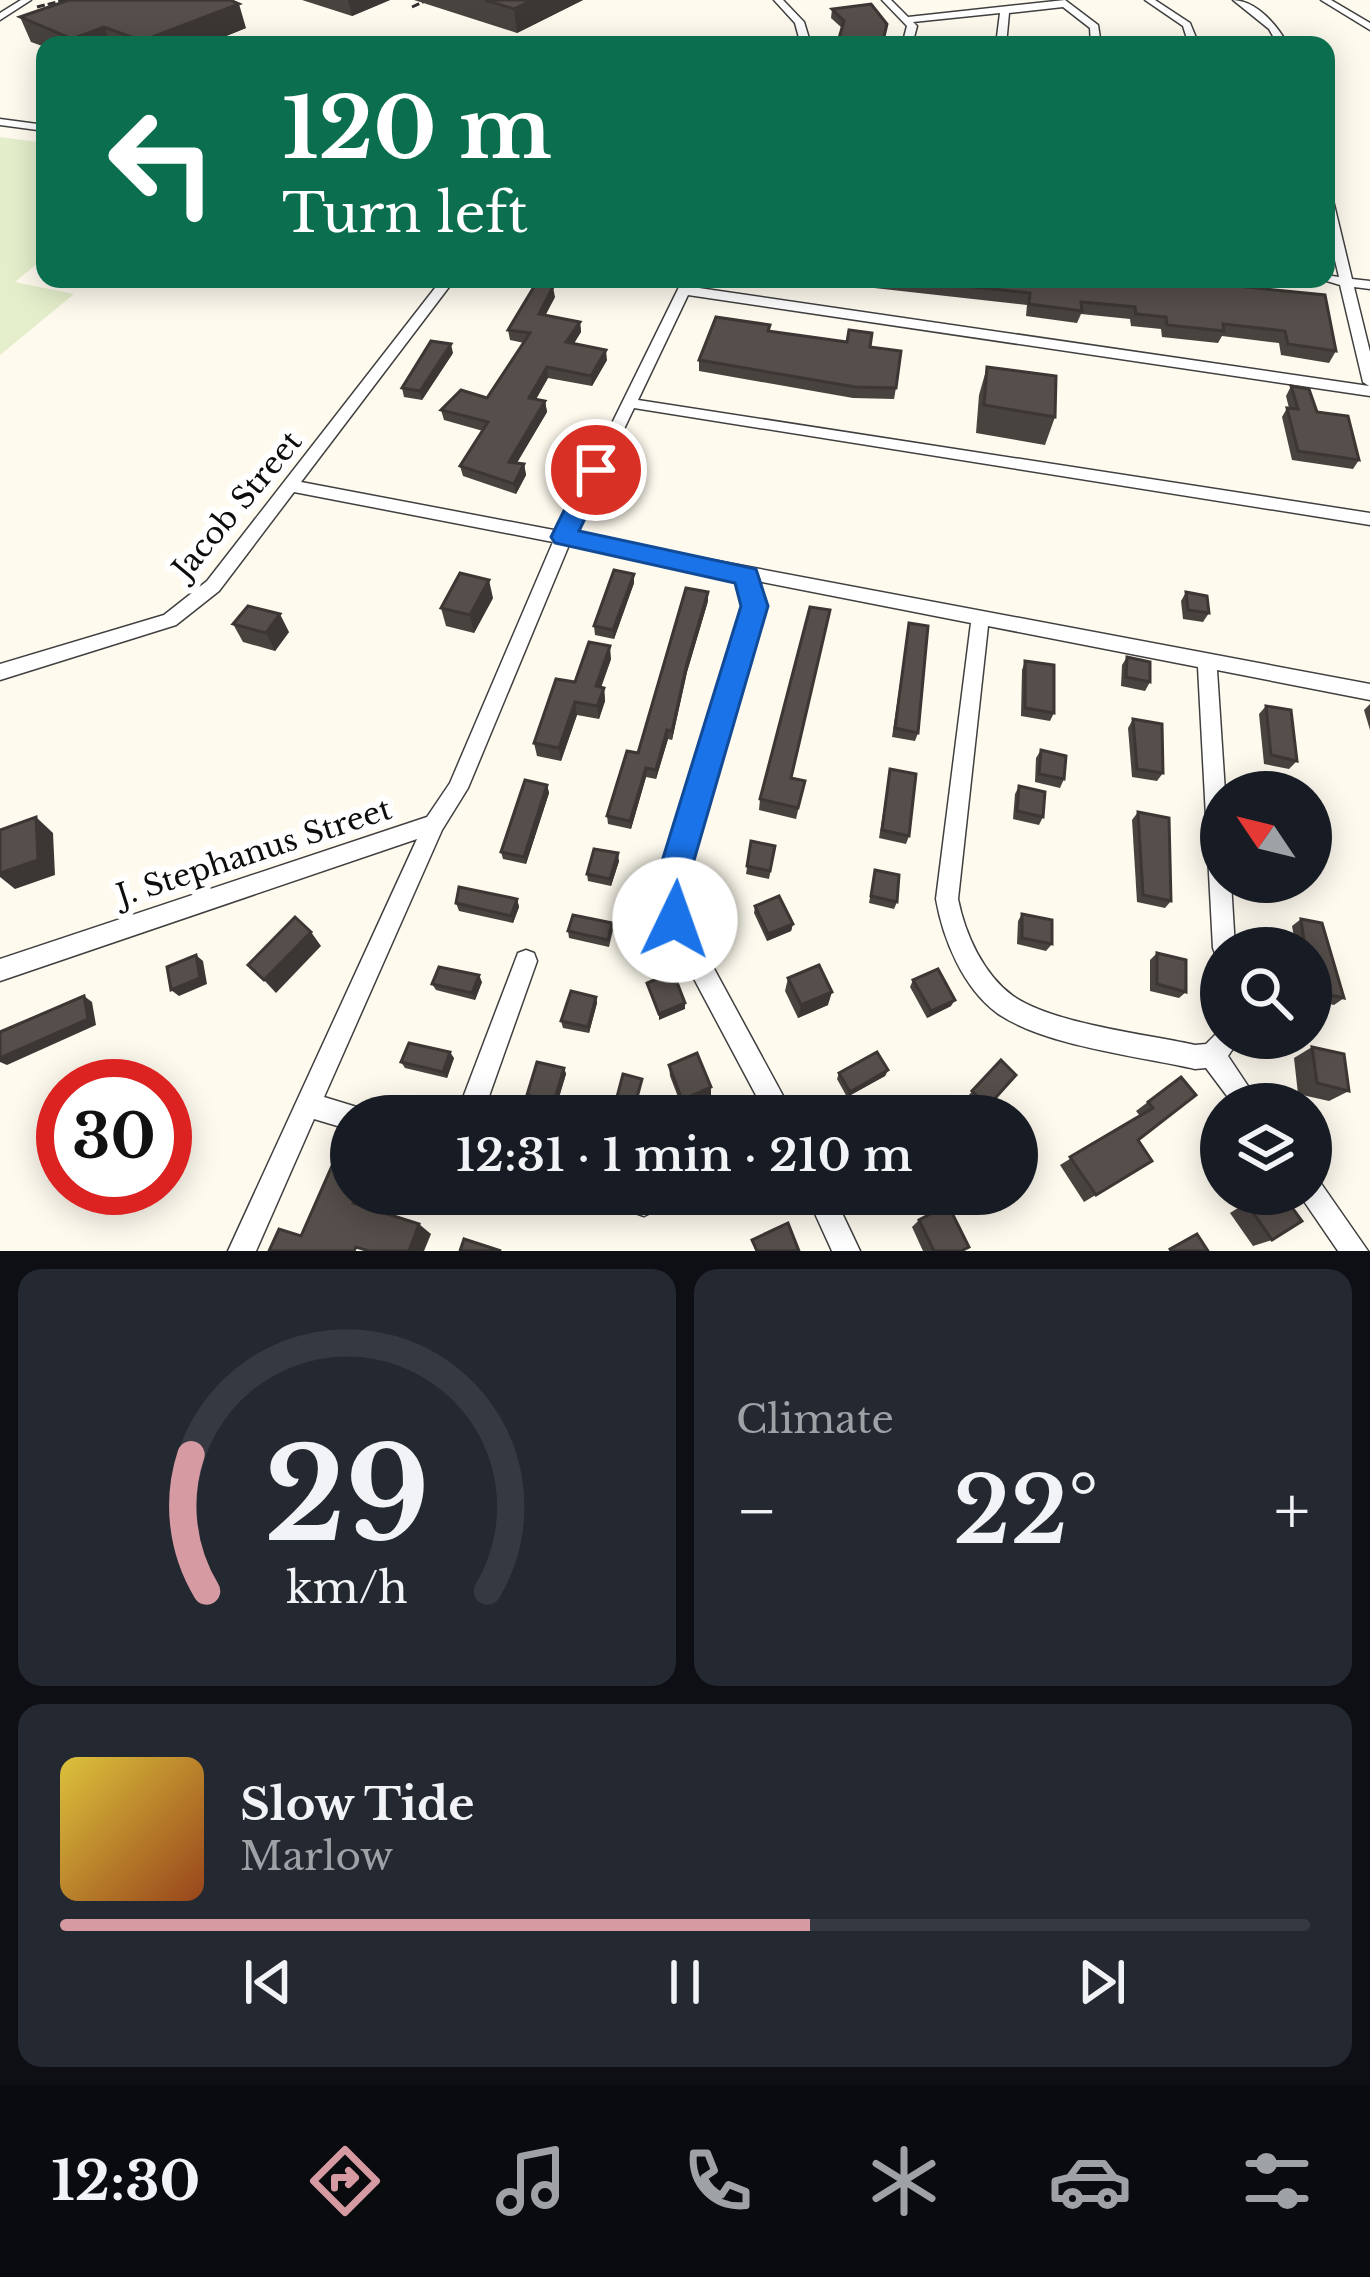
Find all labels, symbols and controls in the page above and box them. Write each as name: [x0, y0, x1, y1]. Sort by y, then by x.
text: 120 m: [282, 77, 552, 181]
icon: left: [84, 84, 240, 240]
text: Turn left: [282, 180, 528, 247]
pin: [545, 419, 647, 521]
street label: Jacob Street: [162, 423, 310, 590]
icon: arrive: [563, 437, 629, 503]
north arrow: [1200, 771, 1332, 903]
map controls: [1200, 771, 1332, 1215]
street label: J. Stephanus Street: [108, 790, 397, 915]
position arrow: [612, 857, 738, 983]
button: search: [1200, 927, 1332, 1059]
speed limit sign: 30: [36, 1059, 192, 1215]
button: layers: [1200, 1083, 1332, 1215]
text: 12:31 · 1 min · 210 m: [455, 1127, 913, 1183]
text: Climate: [736, 1395, 894, 1444]
text: 29: [264, 1419, 430, 1574]
text: 22°: [953, 1456, 1099, 1567]
text: −: [736, 1470, 778, 1552]
text: +: [1274, 1470, 1310, 1552]
text: km/h: [286, 1560, 408, 1614]
text: Slow Tide: [240, 1776, 475, 1832]
text: Marlow: [240, 1832, 393, 1881]
icon: previous: [235, 1949, 301, 2015]
icon: pause: [652, 1949, 718, 2015]
icon: next: [1069, 1949, 1135, 2015]
icon: directions: [303, 2139, 387, 2223]
icon: music: [489, 2139, 573, 2223]
icon: phone: [676, 2139, 760, 2223]
icon: climate: [862, 2139, 946, 2223]
icon: car: [1048, 2139, 1132, 2223]
icon: filters: [1235, 2139, 1319, 2223]
text: 12:30: [51, 2148, 200, 2215]

